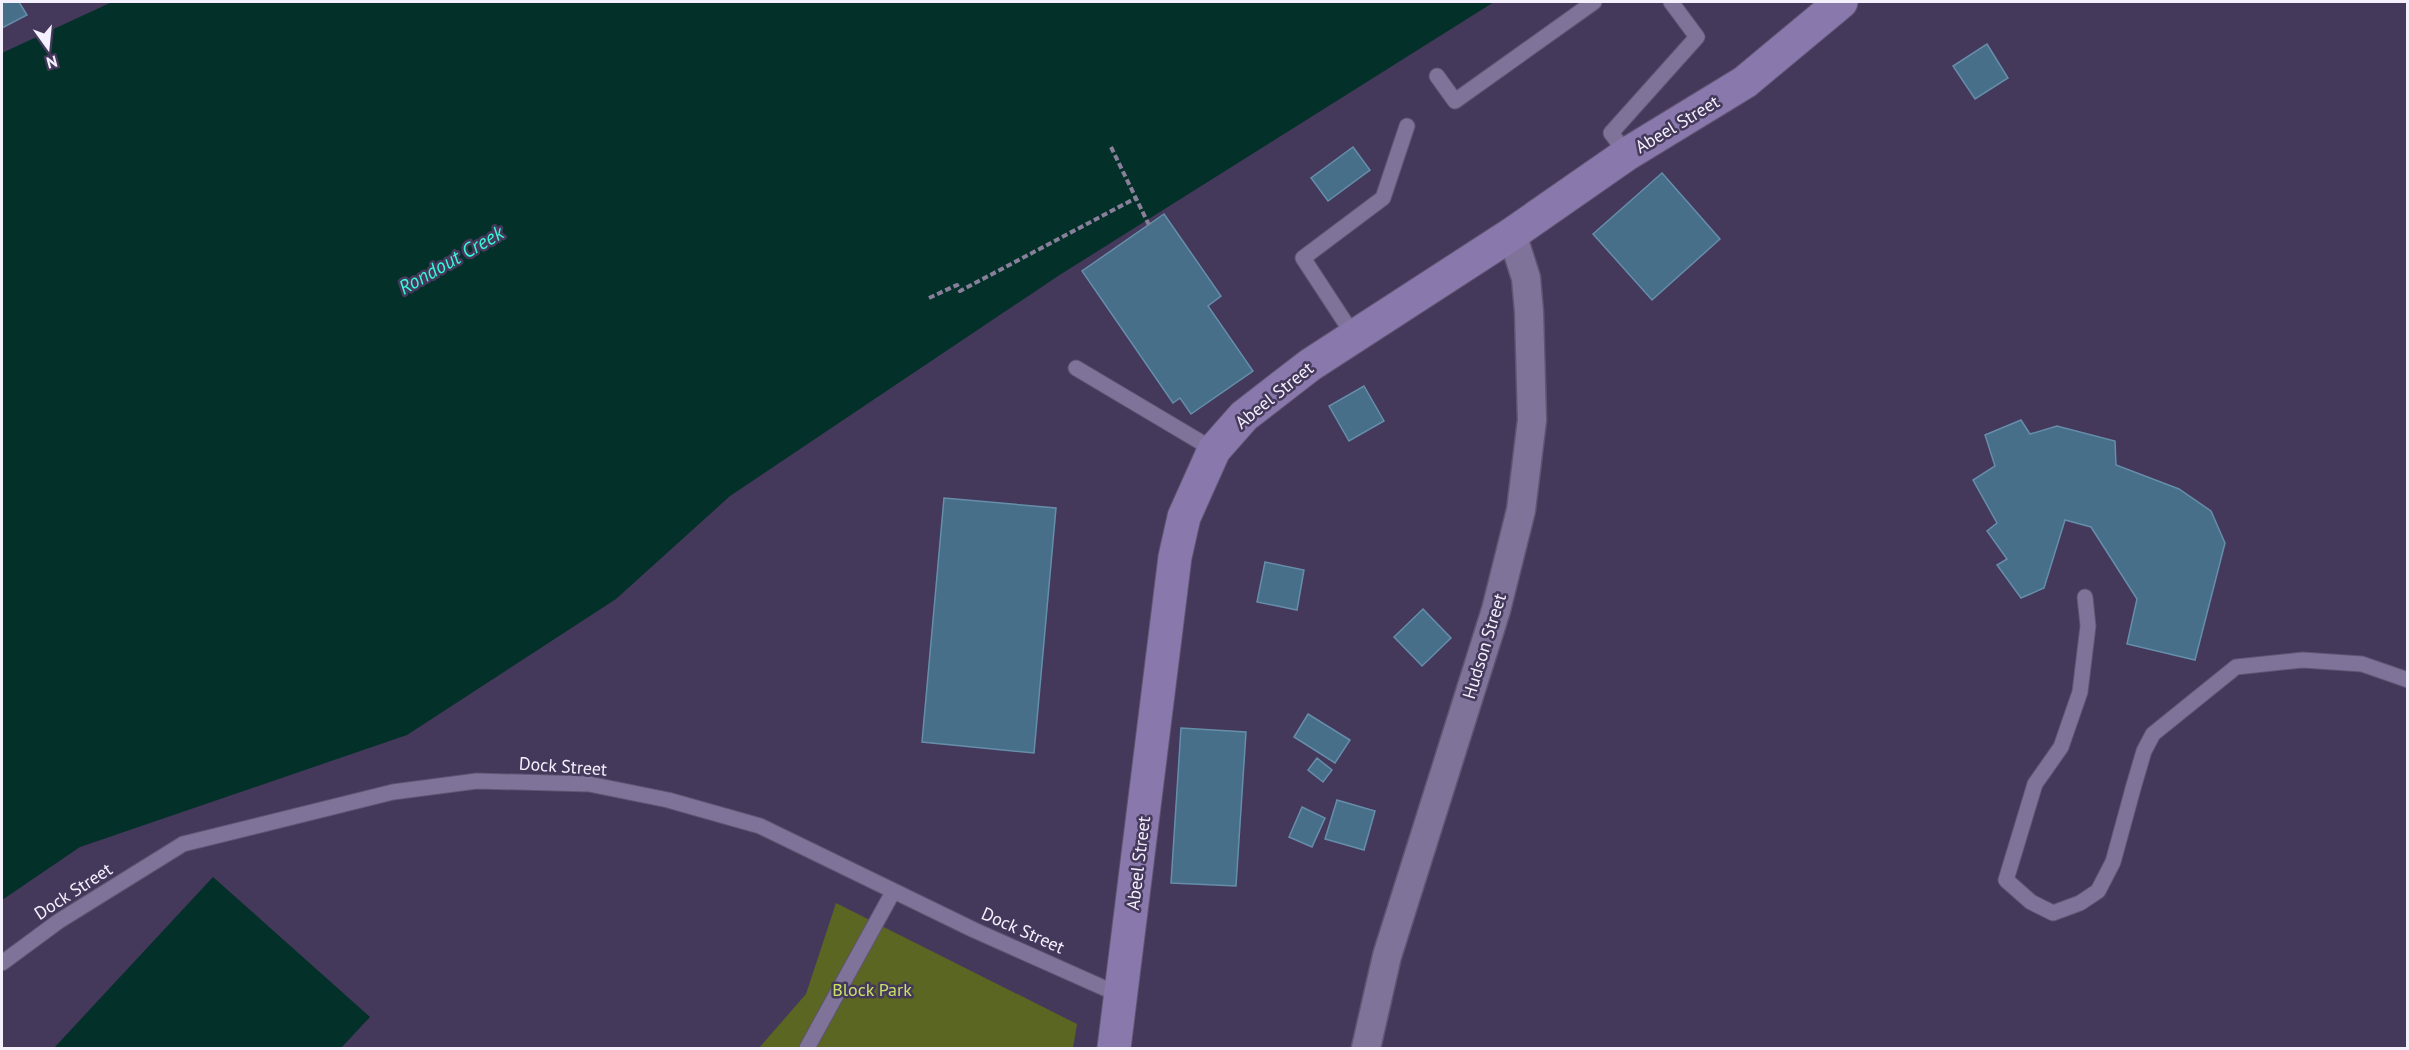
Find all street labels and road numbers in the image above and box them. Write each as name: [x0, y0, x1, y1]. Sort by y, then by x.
street label: Abeel Street: [1631, 90, 1723, 158]
street label: Abeel Street: [1230, 356, 1318, 434]
street label: Hudson Street: [1457, 590, 1511, 702]
street label: Dock Street: [518, 751, 608, 781]
street label: Abeel Street: [1121, 815, 1155, 911]
street label: Dock Street: [30, 857, 116, 925]
street label: Dock Street: [978, 902, 1068, 958]

